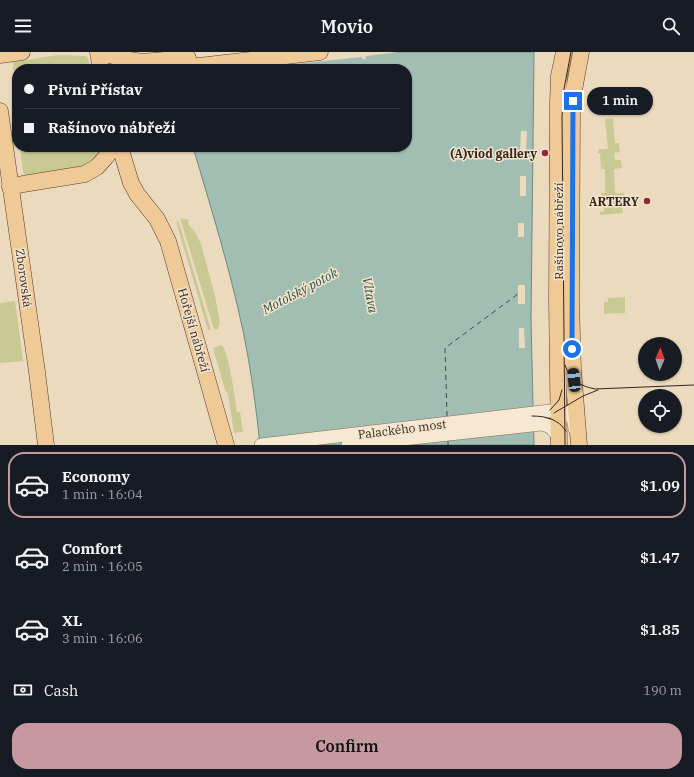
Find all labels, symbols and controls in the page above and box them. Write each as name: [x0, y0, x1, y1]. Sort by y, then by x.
icon: menu: [12, 15, 34, 37]
text: Movio: [321, 15, 373, 38]
icon: search: [660, 15, 682, 37]
text: Pivní Přístav: [48, 80, 143, 99]
callout: 1 min: [587, 87, 653, 115]
route end: [564, 92, 582, 110]
text: 1 min: [602, 92, 638, 109]
text: Rašínovo nábřeží: [48, 118, 176, 137]
place label: (A)viod gallery: [450, 146, 537, 161]
marker: (A)viod gallery: [540, 148, 550, 158]
street label: Rašínovo nábřeží: [551, 182, 566, 280]
place label: ARTERY: [589, 194, 639, 209]
marker: ARTERY: [642, 196, 652, 206]
street label: Zborovská: [12, 247, 36, 309]
water label: Motolský potok: [258, 264, 341, 318]
water label: Vltava: [358, 276, 382, 314]
street label: Hořejší nábřeží: [175, 286, 213, 374]
north arrow: [638, 337, 682, 381]
map controls: [638, 337, 682, 433]
route start: [563, 340, 581, 358]
car: [567, 367, 581, 393]
button: locate: [638, 389, 682, 433]
street label: Palackého most: [357, 416, 447, 442]
icon: car: [14, 467, 50, 503]
text: Economy: [62, 467, 130, 486]
text: $1.09: [640, 476, 680, 495]
text: 1 min · 16:04: [62, 486, 143, 503]
icon: car: [14, 539, 50, 575]
text: Comfort: [62, 539, 122, 558]
text: $1.47: [640, 548, 680, 567]
text: 2 min · 16:05: [62, 558, 143, 575]
icon: car: [14, 611, 50, 647]
text: XL: [62, 611, 82, 630]
text: $1.85: [640, 620, 680, 639]
text: 3 min · 16:06: [62, 630, 143, 647]
icon: cash: [12, 679, 34, 701]
text: Cash: [44, 681, 78, 700]
text: 190 m: [643, 682, 682, 699]
button: Confirm: [12, 723, 682, 769]

